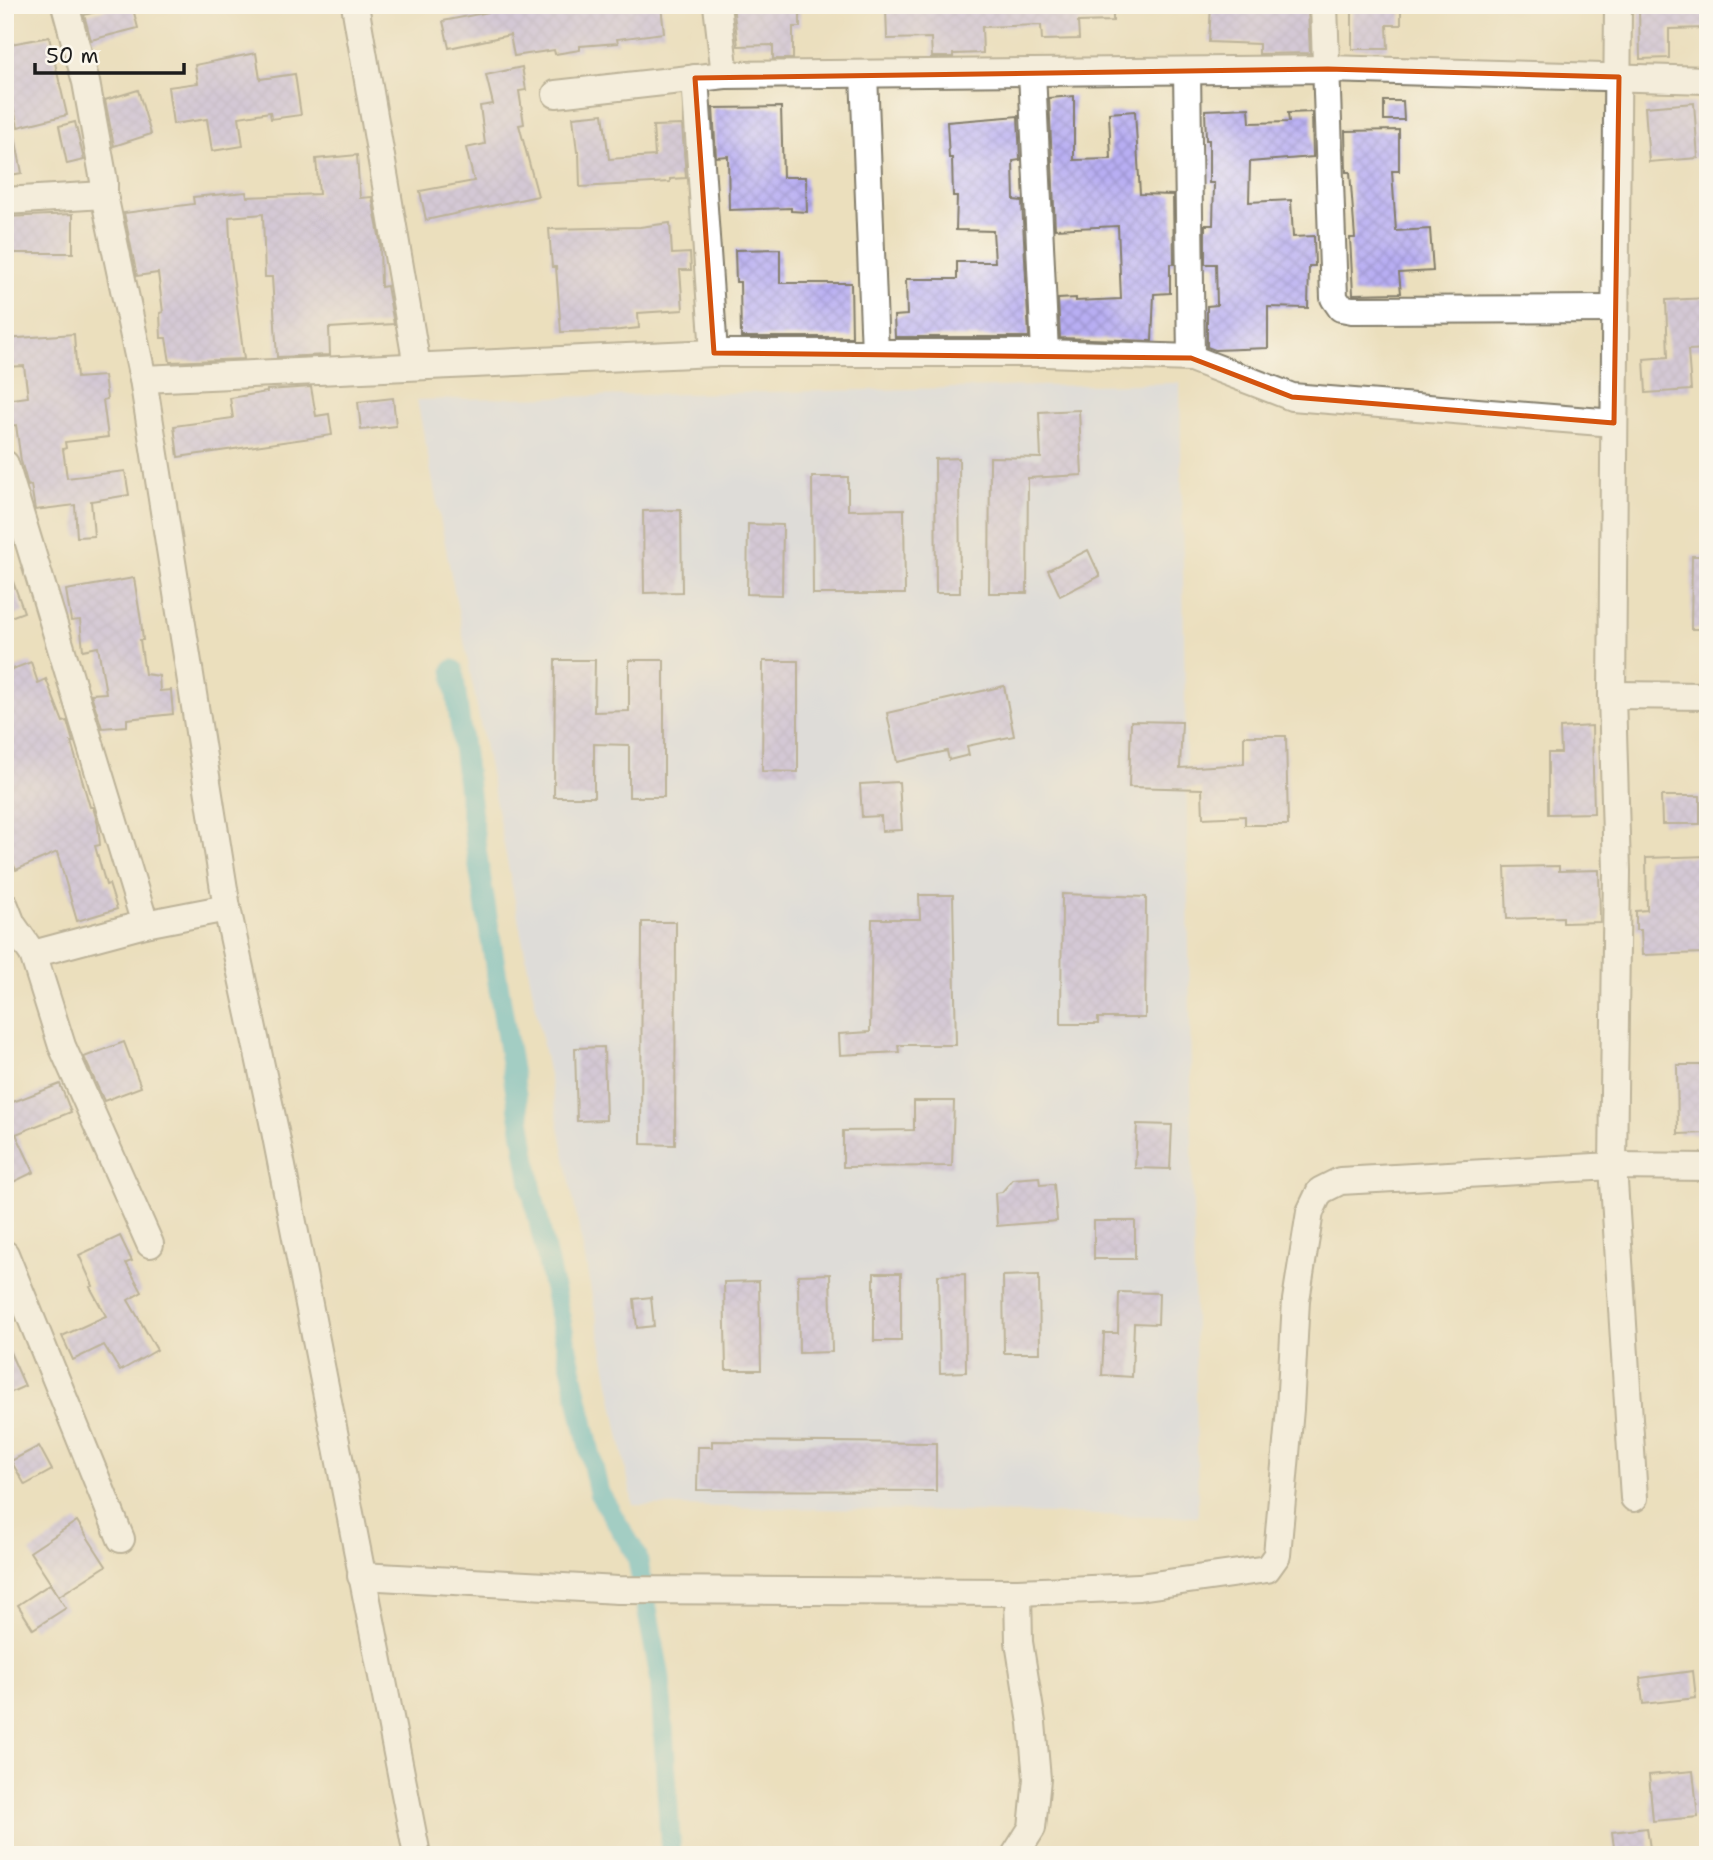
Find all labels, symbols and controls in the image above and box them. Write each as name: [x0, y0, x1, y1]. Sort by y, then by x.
scale bar: [35, 32, 184, 76]
text: 50 m: [46, 42, 99, 70]

